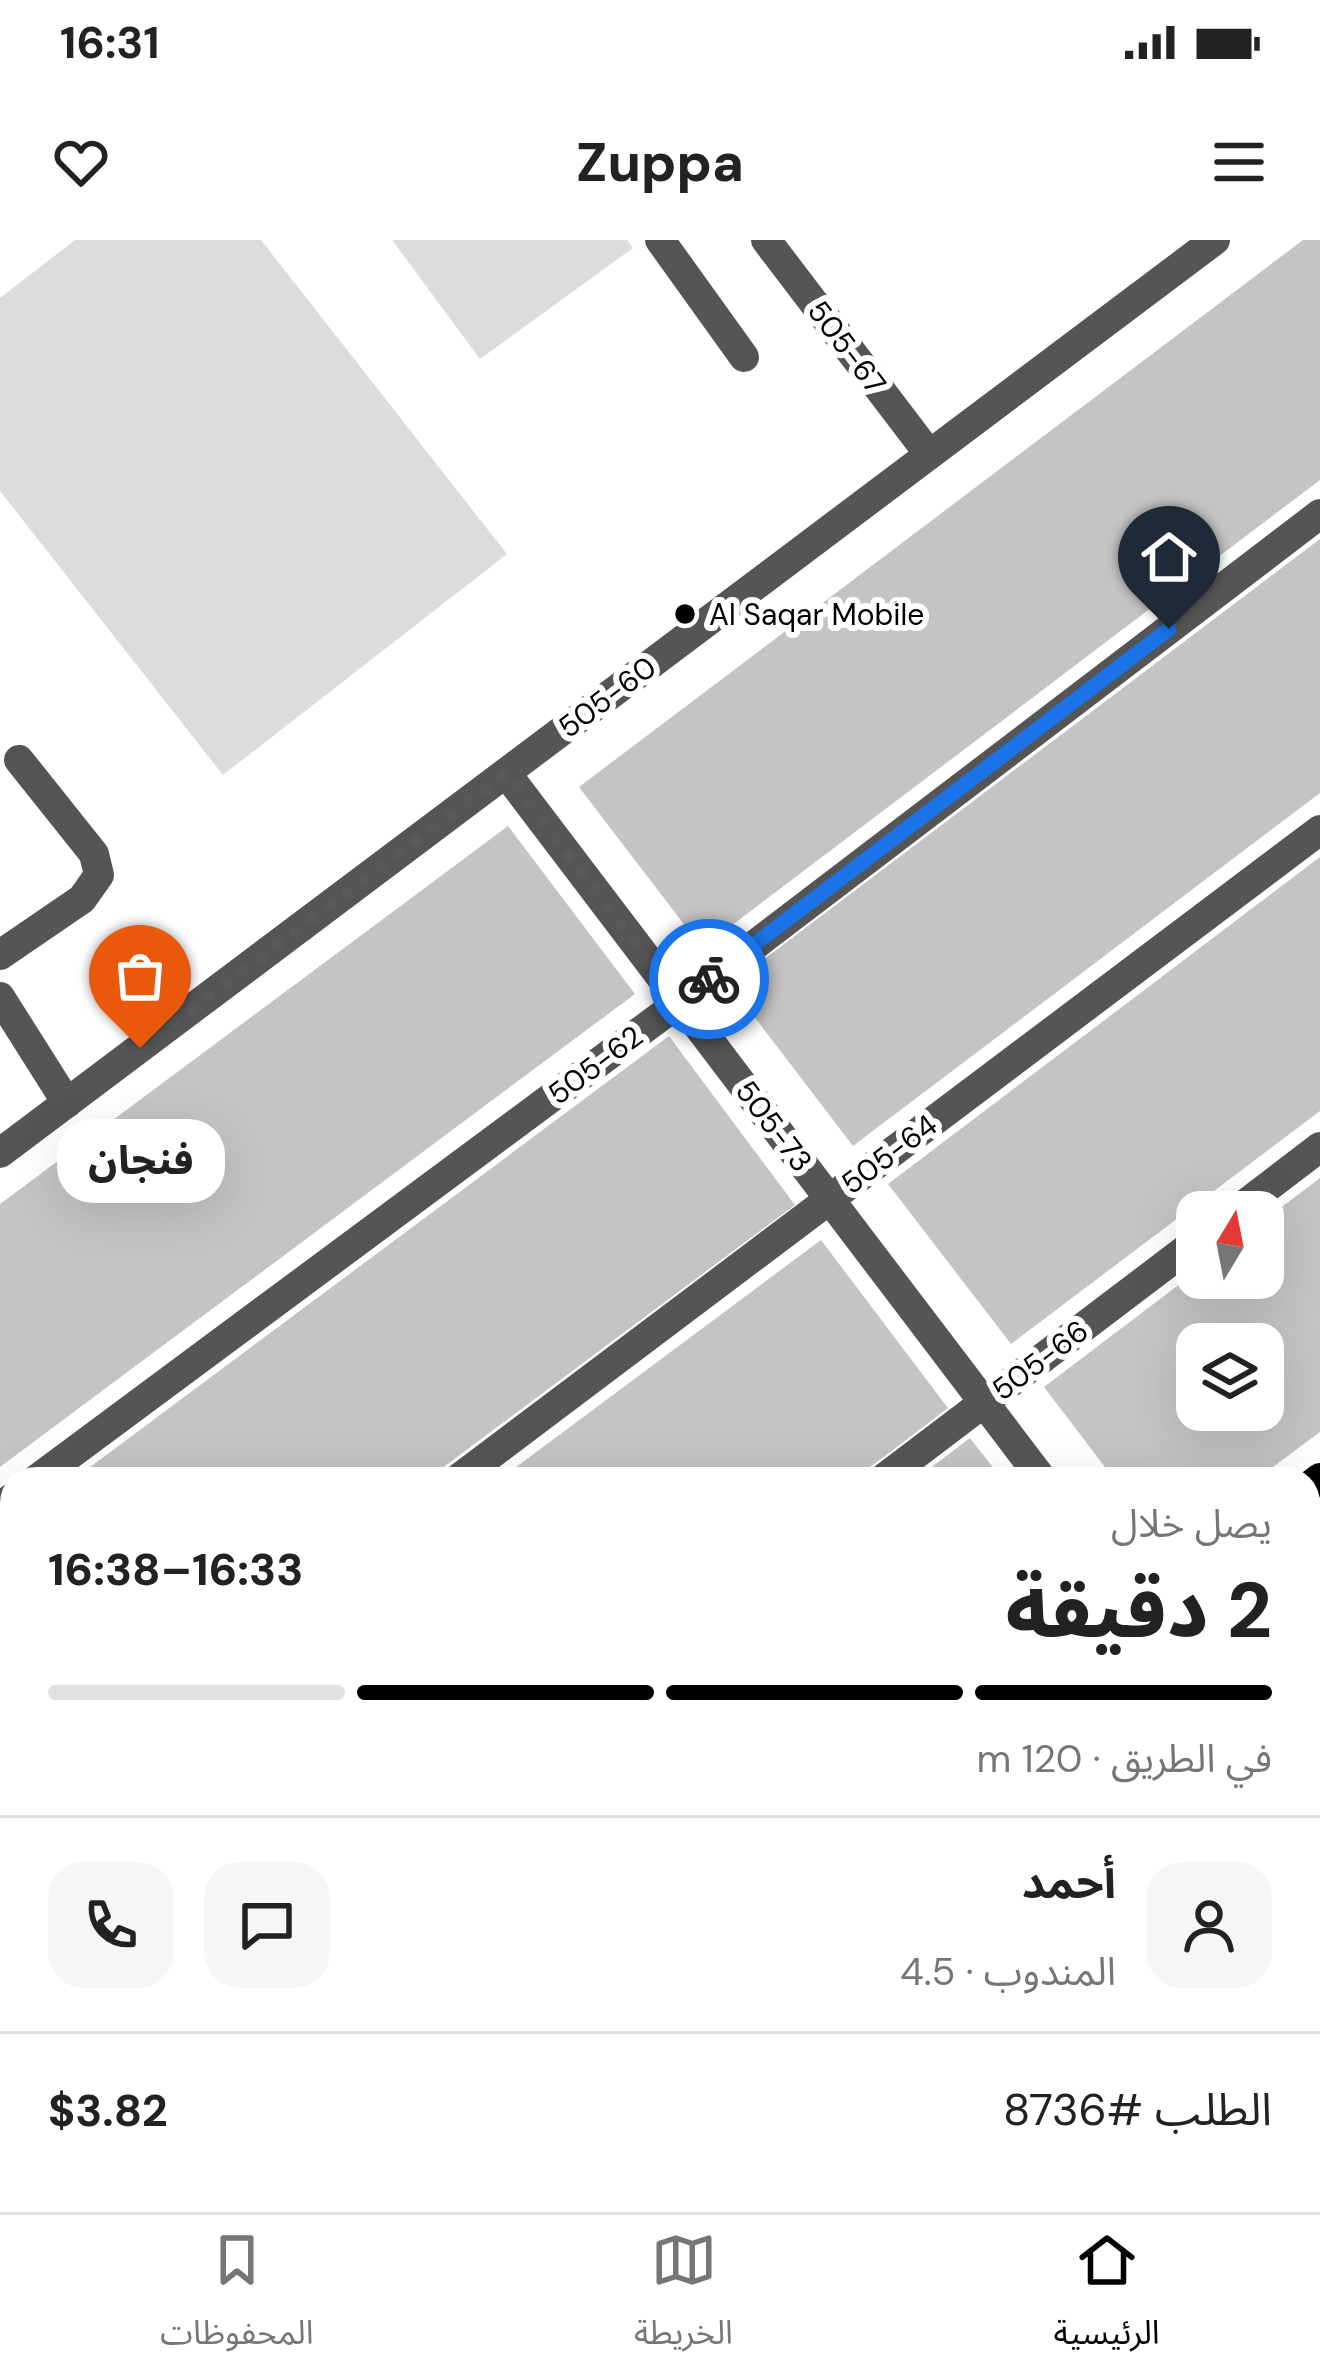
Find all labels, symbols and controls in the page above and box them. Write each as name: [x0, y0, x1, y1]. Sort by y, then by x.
text: 16:31: [60, 13, 160, 72]
text: Zuppa: [576, 127, 744, 198]
icon: heart: [48, 129, 114, 195]
icon: menu: [1206, 129, 1272, 195]
street label: 505-67: [799, 292, 895, 402]
pin: [1118, 506, 1220, 629]
icon: home: [1136, 524, 1202, 590]
place label: Al Saqar Mobile: [709, 595, 924, 634]
marker: Al Saqar Mobile: [672, 601, 698, 627]
street label: 505-60: [550, 648, 664, 746]
courier: [649, 919, 769, 1039]
pin: [89, 925, 191, 1048]
icon: bag: [107, 943, 173, 1009]
icon: bike: [676, 946, 742, 1012]
street label: 505-62: [540, 1017, 650, 1113]
street label: 505-73: [727, 1073, 821, 1179]
street label: 505-64: [833, 1105, 945, 1203]
callout: فنجان: [56, 1120, 224, 1204]
text: فنجان: [88, 1135, 194, 1186]
north arrow: [1176, 1191, 1284, 1299]
map controls: [1176, 1191, 1284, 1431]
street label: 505-66: [984, 1311, 1096, 1409]
button: layers: [1176, 1323, 1284, 1431]
text: يصل خلال: [1111, 1498, 1272, 1549]
text: 16:33–16:38: [48, 1540, 303, 1599]
text: 2 دقيقة: [1005, 1560, 1272, 1661]
text: في الطريق · 120 m: [976, 1733, 1272, 1784]
text: أحمد: [1022, 1853, 1116, 1912]
button: phone: [48, 1862, 174, 1988]
button: chat: [204, 1862, 330, 1988]
button: person: [1146, 1862, 1272, 1988]
text: المندوب · 4.5: [900, 1946, 1116, 1997]
text: الطلب #8736: [1003, 2080, 1272, 2139]
text: $3.82: [48, 2081, 168, 2140]
tab: المحفوظات: [160, 2227, 314, 2368]
tab: الخريطة: [634, 2227, 733, 2368]
tab: الرئيسية: [1054, 2227, 1160, 2368]

